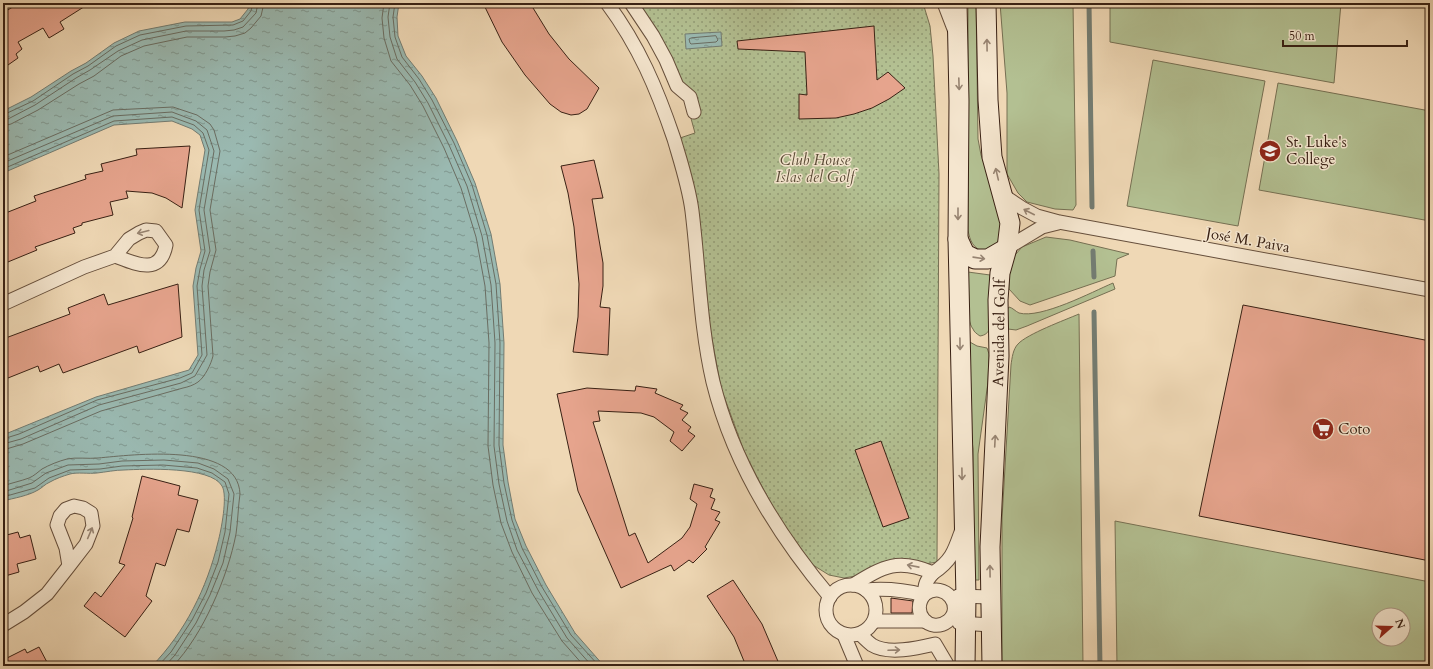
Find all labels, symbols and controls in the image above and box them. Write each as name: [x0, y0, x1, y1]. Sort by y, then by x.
scale bar: [1283, 22, 1407, 48]
text: 50 m: [1289, 28, 1316, 44]
one-way arrow: [983, 39, 991, 52]
one-way arrow: [955, 77, 962, 90]
place label: St. Luke's College: [1286, 132, 1347, 169]
school or university icon: St. Luke's College: [1257, 138, 1283, 164]
park label: Club House Islas del Golf: [776, 150, 858, 187]
one-way arrow: [992, 168, 1000, 181]
one-way arrow: [954, 207, 962, 220]
one-way arrow: [1023, 208, 1035, 215]
street label: José M. Paiva: [1203, 222, 1292, 257]
one-way arrow: [137, 229, 150, 237]
one-way arrow: [972, 254, 985, 262]
street label: Avenida del Golf: [988, 277, 1010, 387]
one-way arrow: [956, 337, 964, 350]
supermarket icon: Coto: [1310, 416, 1336, 442]
place label: Coto: [1338, 419, 1370, 439]
one-way arrow: [991, 435, 999, 448]
one-way arrow: [958, 467, 966, 480]
one-way arrow: [87, 528, 94, 540]
one-way arrow: [907, 562, 920, 570]
one-way arrow: [986, 565, 994, 578]
north arrow: [1371, 607, 1411, 647]
text: N: [1391, 617, 1409, 631]
one-way arrow: [887, 646, 900, 653]

